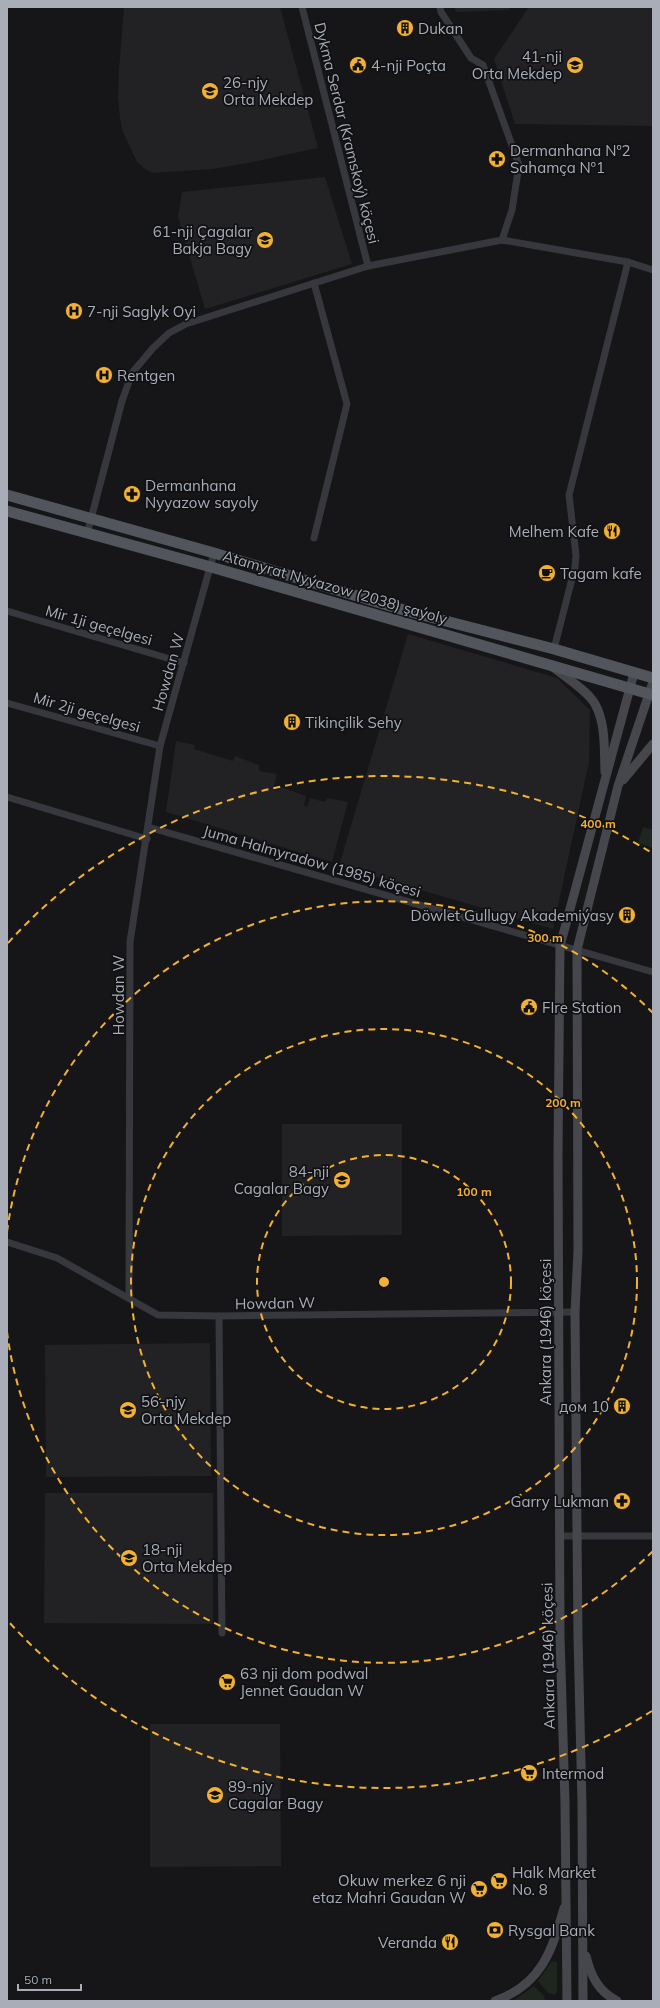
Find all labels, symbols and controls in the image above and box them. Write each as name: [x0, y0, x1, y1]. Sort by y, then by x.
building icon: Dukan: [395, 18, 415, 38]
place label: Dukan: [418, 19, 463, 38]
street label: Dykma Serdar (Kramskoý) köçesi: [310, 20, 384, 246]
place label: 41-nji Orta Mekdep: [472, 47, 562, 83]
public building icon: 4-nji Poçta: [348, 55, 368, 75]
school or university icon: 41-nji Orta Mekdep: [565, 55, 585, 75]
place label: 4-nji Poçta: [371, 56, 446, 75]
place label: 26-njy Orta Mekdep: [223, 73, 313, 109]
school or university icon: 26-njy Orta Mekdep: [200, 81, 220, 101]
place label: Dermanhana Nº2 Sahamça Nº1: [510, 141, 631, 177]
pharmacy icon: Dermanhana Nº2 Sahamça Nº1: [487, 149, 507, 169]
place label: 61-nji Çagalar Bakja Bagy: [153, 222, 253, 258]
school or university icon: 61-nji Çagalar Bakja Bagy: [255, 230, 275, 250]
hospital icon: 7-nji Saglyk Oyi: [64, 301, 84, 321]
place label: 7-nji Saglyk Oyi: [87, 302, 196, 321]
hospital icon: Rentgen: [94, 365, 114, 385]
place label: Rentgen: [117, 366, 175, 385]
place label: Dermanhana Nyyazow sayoly: [145, 476, 259, 512]
pharmacy icon: Dermanhana Nyyazow sayoly: [122, 484, 142, 504]
restaurant icon: Melhem Kafe: [602, 521, 622, 541]
place label: Melhem Kafe: [509, 522, 599, 541]
street label: Atamyrat Nyýazow (2038) şaýoly: [221, 546, 449, 628]
cafe icon: Tagam kafe: [537, 563, 557, 583]
place label: Tagam kafe: [560, 564, 642, 583]
street label: Mir 1ji geçelgesi: [43, 601, 155, 649]
street label: Howdan W: [148, 631, 188, 713]
street label: Mir 2ji geçelgesi: [31, 688, 143, 736]
building icon: Tikinçilik Sehy: [282, 712, 302, 732]
place label: Tikinçilik Sehy: [305, 713, 402, 732]
text: 400 m: [580, 816, 616, 831]
street label: Juma Halmyradow (1985) köçesi: [201, 821, 423, 901]
building icon: Döwlet Gullugy Akademiýasy: [617, 905, 637, 925]
place label: Döwlet Gullugy Akademiýasy: [410, 906, 614, 925]
text: 300 m: [527, 930, 563, 945]
street label: Howdan W: [109, 955, 128, 1035]
public building icon: FIre Station: [519, 997, 539, 1017]
place label: FIre Station: [542, 998, 621, 1017]
text: 200 m: [545, 1095, 581, 1110]
place label: 84-nji Cagalar Bagy: [234, 1162, 329, 1198]
school or university icon: 84-nji Cagalar Bagy: [332, 1170, 352, 1190]
text: 100 m: [456, 1184, 492, 1199]
street label: Ankara (1946) köçesi: [536, 1259, 555, 1405]
centre of rings: [377, 1275, 391, 1289]
street label: Howdan W: [235, 1293, 316, 1313]
place label: 56-njy Orta Mekdep: [141, 1392, 231, 1428]
building icon: дом 10: [612, 1396, 632, 1416]
place label: дом 10: [559, 1397, 609, 1416]
school or university icon: 56-njy Orta Mekdep: [118, 1400, 138, 1420]
pharmacy icon: Garry Lukman: [612, 1491, 632, 1511]
place label: Garry Lukman: [510, 1492, 609, 1511]
place label: 18-nji Orta Mekdep: [142, 1540, 232, 1576]
school or university icon: 18-nji Orta Mekdep: [119, 1548, 139, 1568]
street label: Ankara (1946) köçesi: [537, 1582, 559, 1730]
place label: 63 nji dom podwal Jennet Gaudan W: [240, 1664, 368, 1700]
supermarket icon: 63 nji dom podwal Jennet Gaudan W: [217, 1672, 237, 1692]
supermarket icon: Intermod: [519, 1763, 539, 1783]
place label: Intermod: [542, 1764, 604, 1783]
place label: 89-njy Cagalar Bagy: [228, 1777, 323, 1813]
school or university icon: 89-njy Cagalar Bagy: [205, 1785, 225, 1805]
place label: Halk Market No. 8: [512, 1863, 596, 1899]
place label: Okuw merkez 6 nji etaz Mahri Gaudan W: [312, 1871, 466, 1907]
supermarket icon: Halk Market No. 8: [489, 1871, 509, 1891]
supermarket icon: Okuw merkez 6 nji etaz Mahri Gaudan W: [469, 1879, 489, 1899]
bank icon: Rysgal Bank: [485, 1920, 505, 1940]
place label: Rysgal Bank: [508, 1921, 595, 1940]
restaurant icon: Veranda: [440, 1932, 460, 1952]
place label: Veranda: [378, 1933, 437, 1952]
scale bar: [18, 1966, 81, 1992]
text: 50 m: [24, 1972, 52, 1987]

